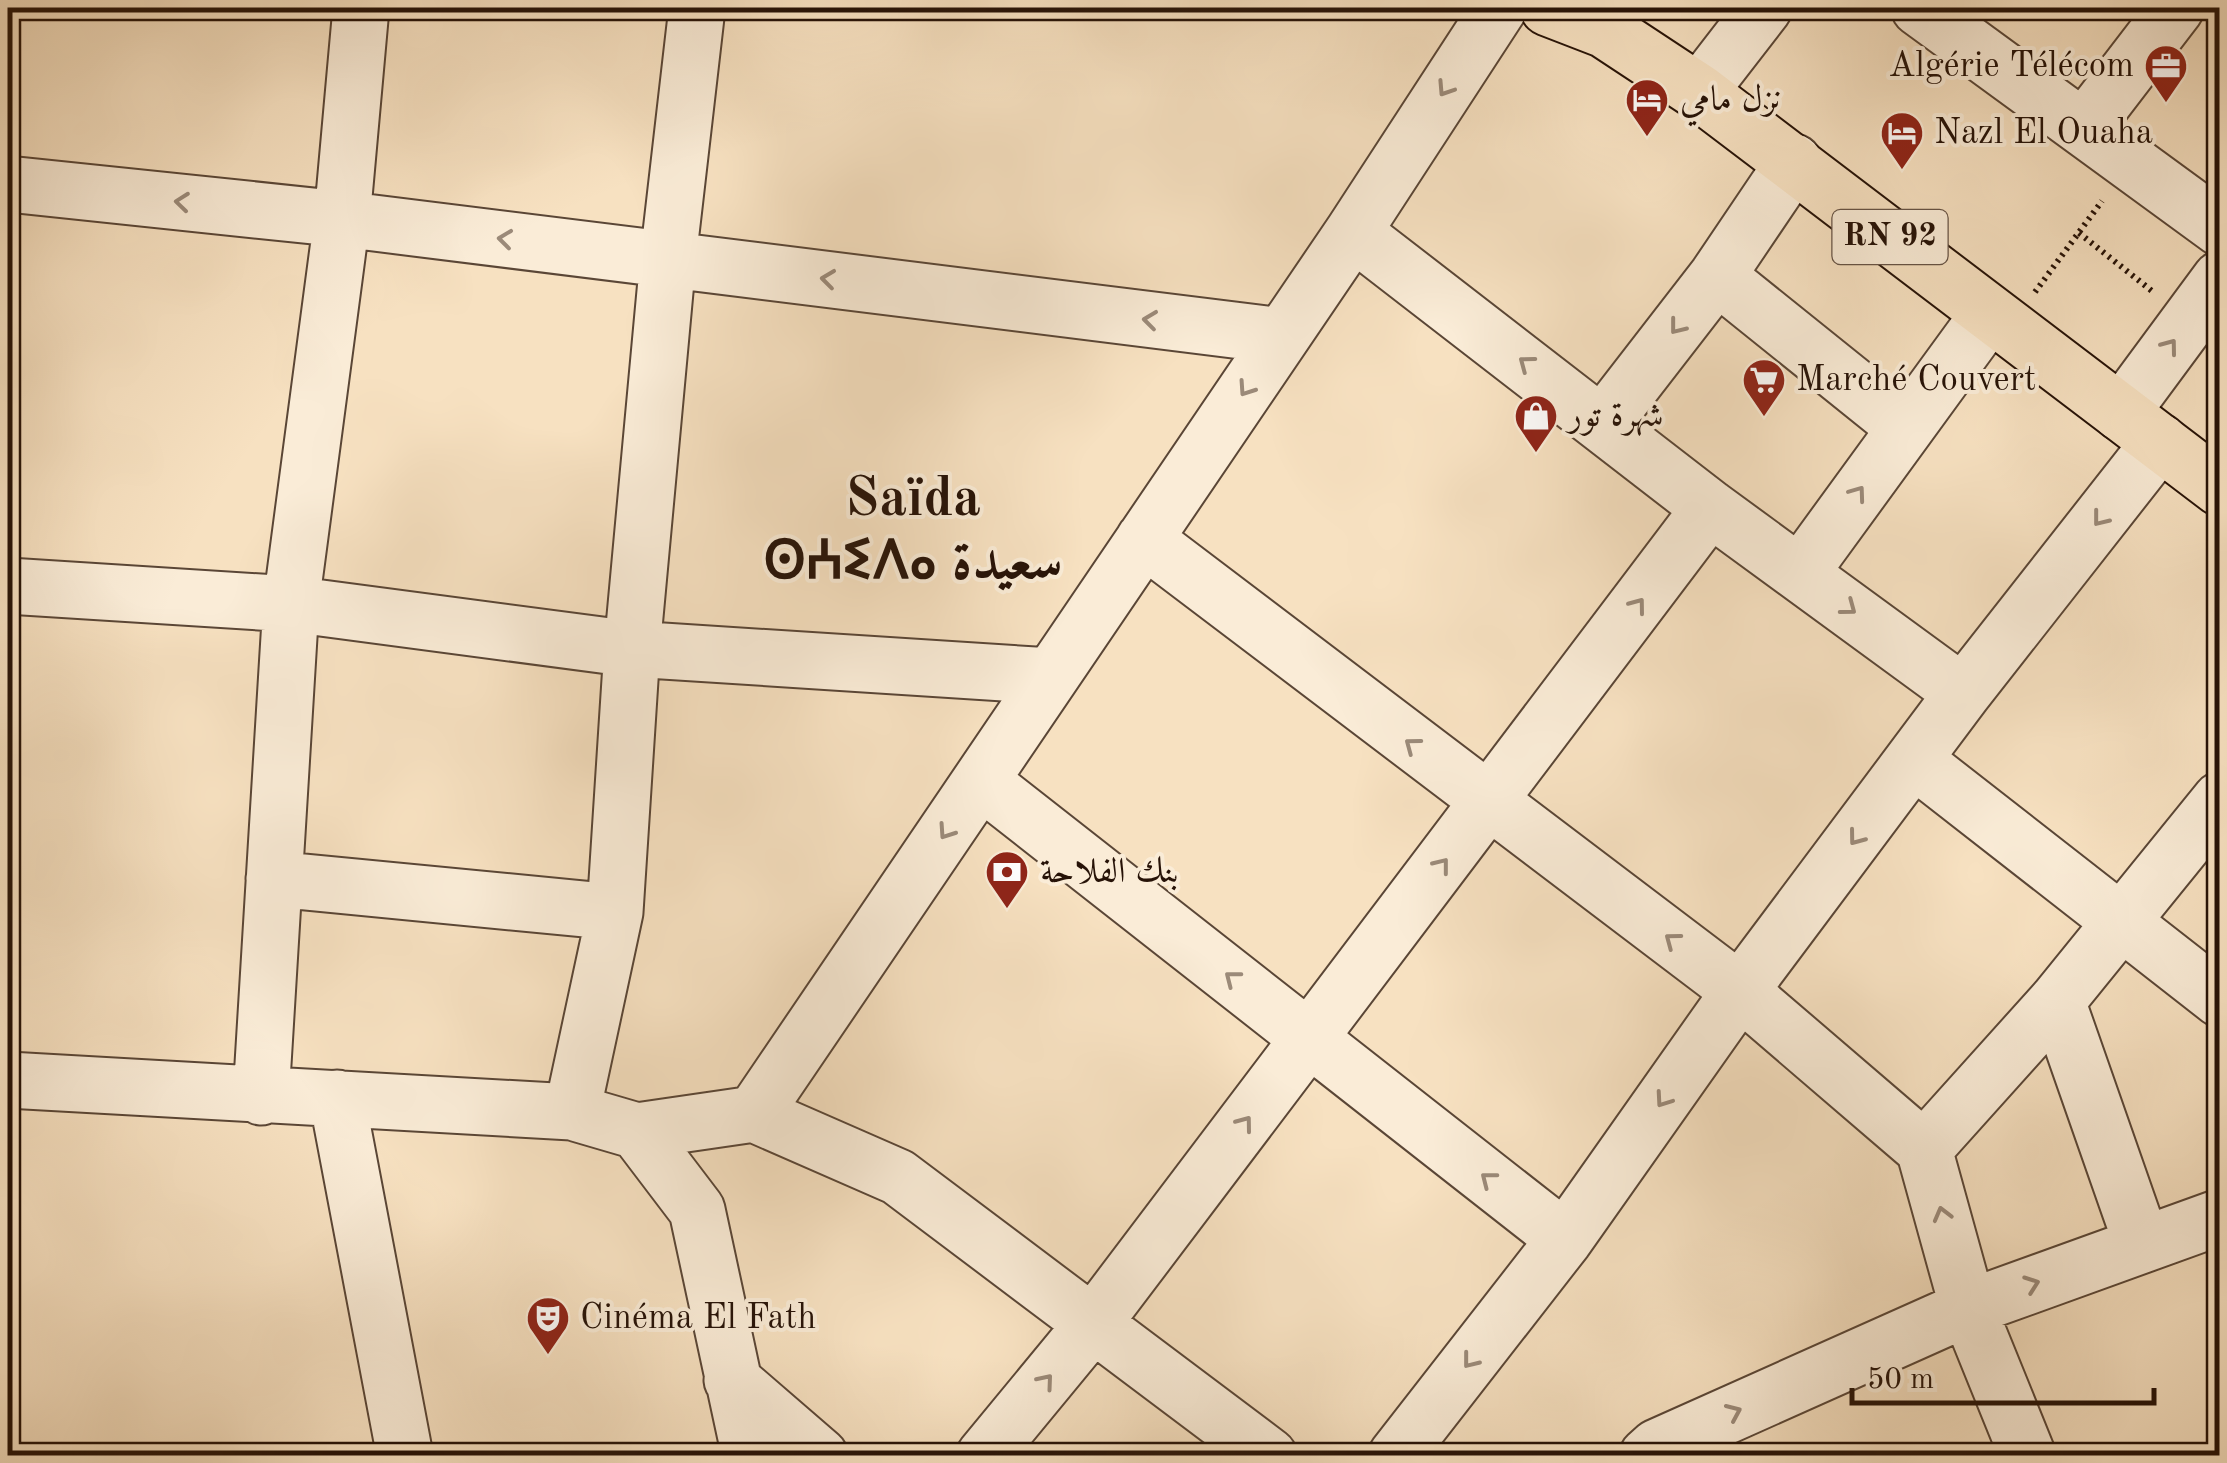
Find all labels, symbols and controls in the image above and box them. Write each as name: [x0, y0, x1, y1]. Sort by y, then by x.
office icon: Algérie Télécom: [2143, 43, 2189, 104]
place label: Algérie Télécom: [1888, 49, 2134, 84]
hotel icon: نزل مامي: [1624, 77, 1670, 138]
one-way arrow: [1439, 79, 1458, 97]
place label: نزل مامي: [1680, 83, 1782, 127]
hotel icon: Nazl El Ouaha: [1879, 110, 1925, 171]
place label: Nazl El Ouaha: [1934, 116, 2153, 151]
one-way arrow: [174, 192, 190, 214]
road number: RN 92: [1832, 210, 1948, 264]
one-way arrow: [497, 229, 513, 250]
one-way arrow: [819, 269, 835, 290]
one-way arrow: [1142, 310, 1158, 331]
one-way arrow: [1672, 316, 1689, 334]
one-way arrow: [2159, 339, 2176, 357]
one-way arrow: [1519, 357, 1537, 374]
supermarket icon: Marché Couvert: [1741, 357, 1787, 418]
place label: Marché Couvert: [1796, 363, 2036, 398]
one-way arrow: [1240, 377, 1258, 396]
shop icon: شهرة تور: [1513, 393, 1559, 454]
place label: شهرة تور: [1565, 399, 1664, 437]
district label: Saïda ⵙⵄⵉⴷⴰ سعيدة: [763, 473, 1063, 591]
one-way arrow: [1846, 486, 1864, 504]
one-way arrow: [2094, 508, 2112, 526]
one-way arrow: [1838, 596, 1856, 613]
one-way arrow: [1626, 598, 1643, 616]
one-way arrow: [1405, 739, 1423, 756]
one-way arrow: [940, 820, 958, 839]
one-way arrow: [1850, 827, 1867, 845]
bank icon: بنك الفلاحة: [984, 849, 1030, 910]
place label: بنك الفلاحة: [1040, 855, 1179, 891]
one-way arrow: [1430, 858, 1448, 876]
one-way arrow: [1665, 935, 1683, 952]
one-way arrow: [1225, 973, 1243, 990]
one-way arrow: [1657, 1088, 1675, 1107]
one-way arrow: [1233, 1116, 1250, 1134]
one-way arrow: [1481, 1173, 1499, 1191]
one-way arrow: [1932, 1206, 1953, 1224]
one-way arrow: [2023, 1276, 2040, 1296]
theatre icon: Cinéma El Fath: [525, 1295, 571, 1356]
place label: Cinéma El Fath: [580, 1301, 816, 1336]
scale bar: [1852, 1343, 2154, 1405]
one-way arrow: [1464, 1350, 1482, 1368]
text: 50 m: [1867, 1365, 1934, 1395]
one-way arrow: [1035, 1374, 1053, 1392]
one-way arrow: [1724, 1405, 1742, 1425]

